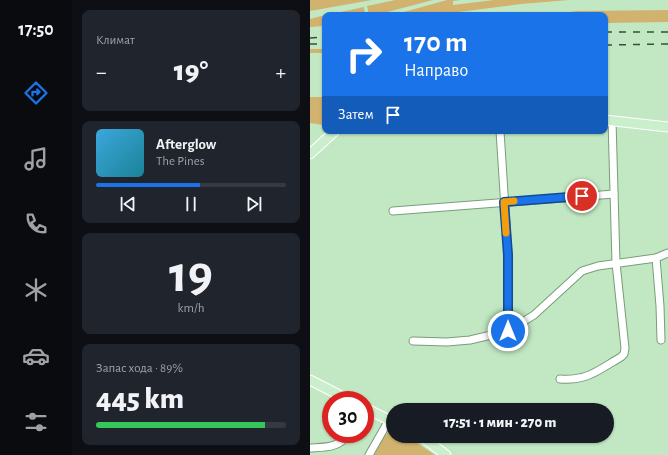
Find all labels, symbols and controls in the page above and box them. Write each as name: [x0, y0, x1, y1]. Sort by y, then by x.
text: 17:50: [18, 21, 54, 39]
icon: right: [338, 28, 390, 80]
text: 170 m: [404, 29, 468, 57]
text: Климат: [96, 34, 135, 47]
text: 19°: [174, 56, 208, 86]
text: −: [96, 61, 107, 83]
text: +: [275, 61, 286, 83]
text: Направо: [404, 62, 468, 80]
icon: directions: [22, 79, 50, 107]
icon: arrive: [382, 104, 404, 126]
text: Затем: [338, 107, 374, 122]
text: Afterglow: [156, 137, 216, 152]
icon: music: [22, 145, 50, 173]
text: The Pines: [156, 155, 205, 168]
pin: [565, 179, 599, 213]
icon: arrive: [571, 185, 593, 207]
icon: previous: [117, 193, 139, 215]
icon: pause: [180, 193, 202, 215]
icon: next: [243, 193, 265, 215]
icon: phone: [22, 210, 50, 238]
text: 19: [169, 249, 213, 301]
icon: climate: [22, 276, 50, 304]
text: km/h: [178, 302, 204, 315]
position arrow: [487, 310, 529, 352]
icon: car: [22, 342, 50, 370]
text: Запас хода · 89%: [96, 362, 183, 375]
text: 445 km: [96, 384, 184, 414]
speed limit sign: 30: [322, 391, 374, 443]
icon: filters: [22, 408, 50, 436]
text: 17:51 · 1 мин · 270 m: [443, 415, 557, 430]

